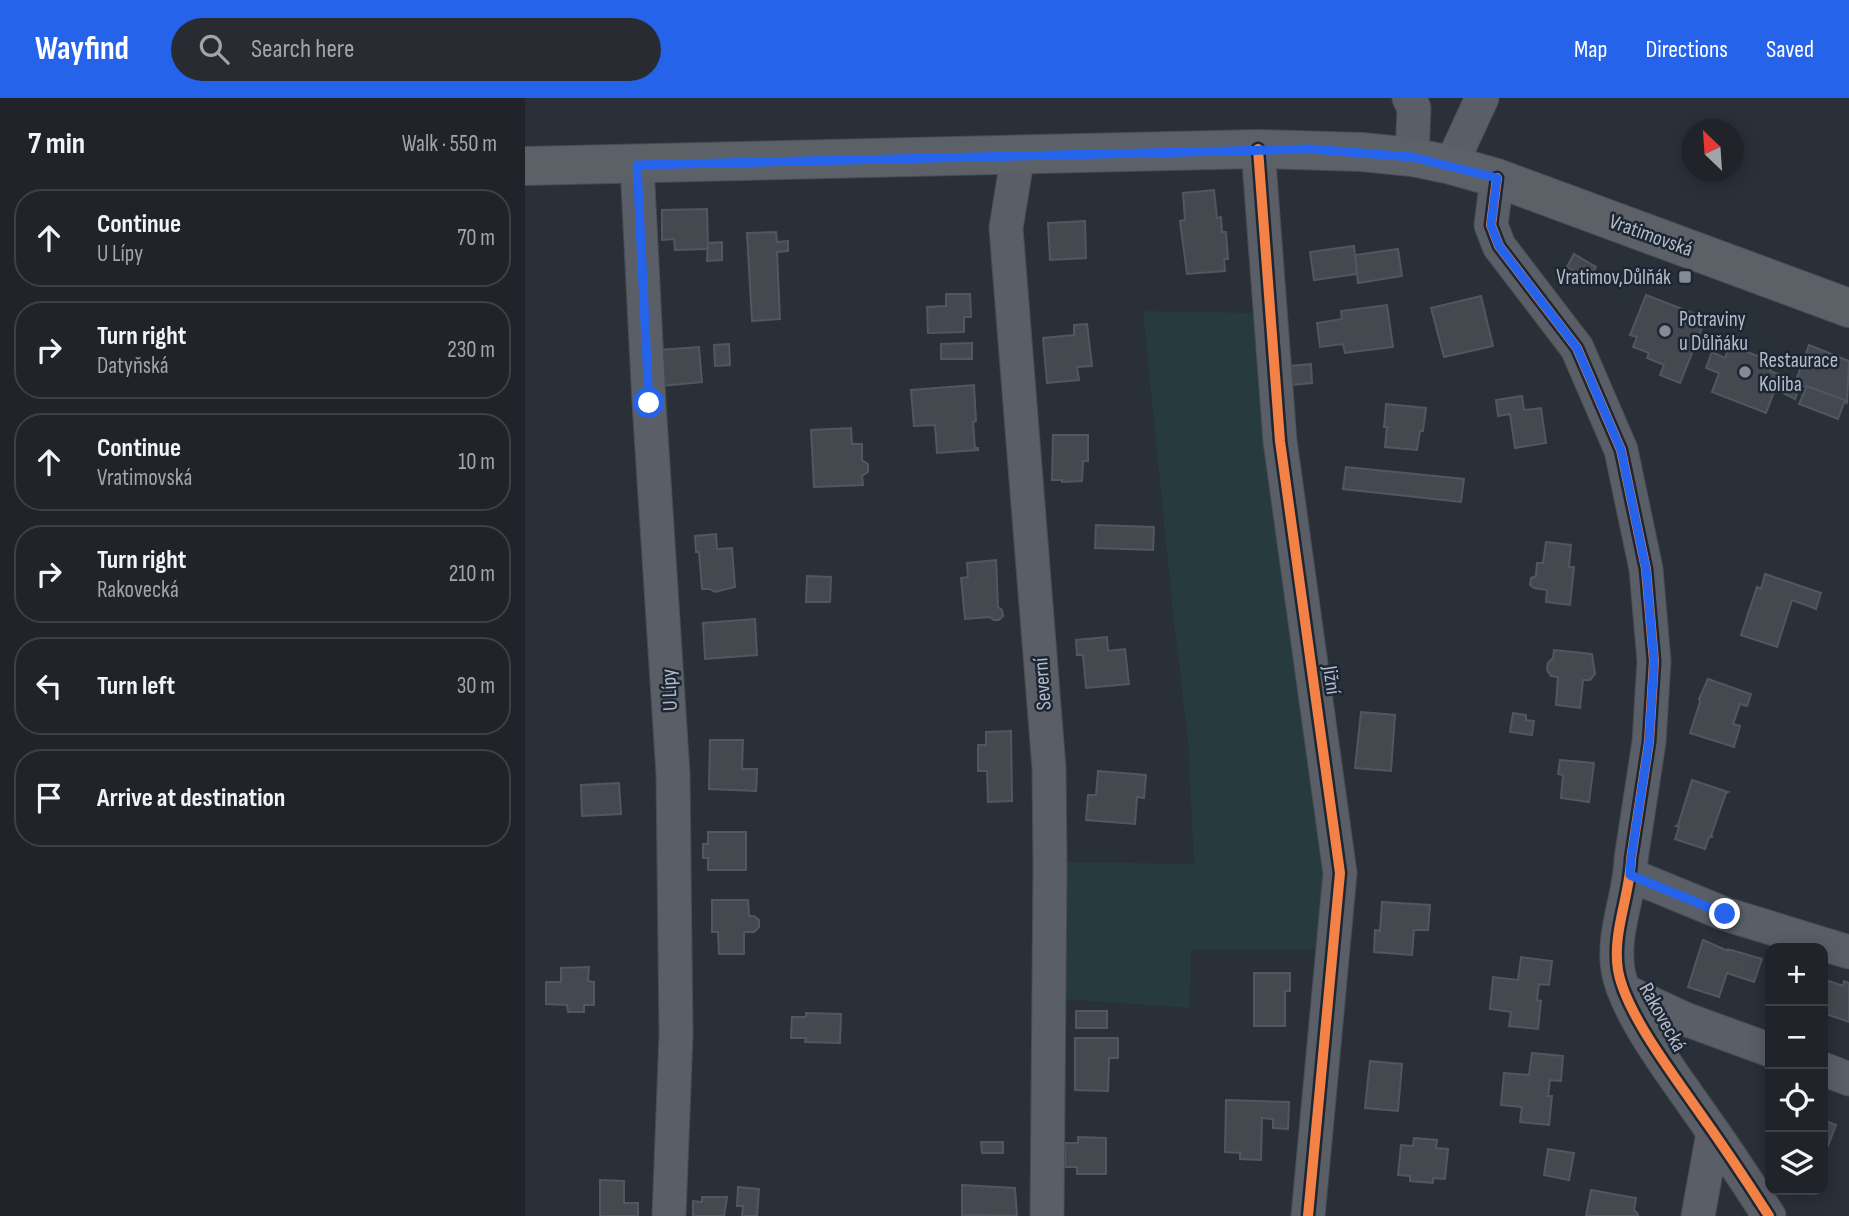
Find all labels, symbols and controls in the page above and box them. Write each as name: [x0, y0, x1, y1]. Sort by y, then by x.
search box: [171, 18, 661, 81]
text: Wayfind: [35, 29, 129, 69]
icon: search: [195, 30, 233, 68]
text: Search here: [251, 34, 354, 65]
text: Map: [1574, 35, 1607, 64]
text: Directions: [1645, 35, 1728, 64]
text: Saved: [1766, 35, 1814, 64]
north arrow: [1681, 119, 1744, 182]
text: 7 min: [28, 126, 85, 162]
text: Walk · 550 m: [402, 130, 497, 158]
text: Continue: [97, 209, 181, 240]
street label: Vratimovská: [1606, 209, 1696, 262]
icon: ahead: [30, 219, 68, 257]
text: 70 m: [457, 224, 495, 252]
text: U Lípy: [97, 240, 143, 268]
place label: Vratimov,Důlňák: [1556, 265, 1671, 290]
marker: Vratimov,Důlňák: [1677, 269, 1693, 285]
place label: Potraviny u Důlňáku: [1679, 307, 1748, 356]
text: Turn right: [97, 321, 186, 352]
marker: Potraviny u Důlňáku: [1657, 323, 1673, 339]
icon: right: [30, 331, 68, 369]
text: 230 m: [447, 336, 495, 364]
place label: Restaurace Koliba: [1759, 348, 1838, 397]
text: Datyňská: [97, 352, 169, 380]
marker: Restaurace Koliba: [1737, 364, 1753, 380]
route start: [633, 387, 664, 418]
text: Continue: [97, 433, 181, 464]
icon: ahead: [30, 443, 68, 481]
text: 10 m: [458, 448, 495, 476]
text: Vratimovská: [97, 464, 192, 492]
text: Turn right: [97, 545, 186, 576]
icon: right: [30, 555, 68, 593]
text: 210 m: [449, 560, 495, 588]
text: Rakovecká: [97, 576, 179, 604]
street label: Severní: [1028, 657, 1057, 711]
street label: Jižní: [1317, 663, 1346, 696]
icon: left: [30, 667, 68, 705]
street label: U Lípy: [656, 668, 683, 712]
text: Turn left: [97, 671, 175, 702]
text: 30 m: [457, 672, 495, 700]
icon: arrive: [30, 779, 68, 817]
text: Arrive at destination: [97, 783, 285, 814]
route end: [1709, 898, 1740, 929]
map controls: [1765, 943, 1828, 1195]
button: +: [1765, 943, 1828, 1006]
street label: Rakovecká: [1634, 979, 1692, 1056]
button: −: [1765, 1006, 1828, 1069]
button: locate: [1765, 1069, 1828, 1132]
button: layers: [1765, 1132, 1828, 1195]

